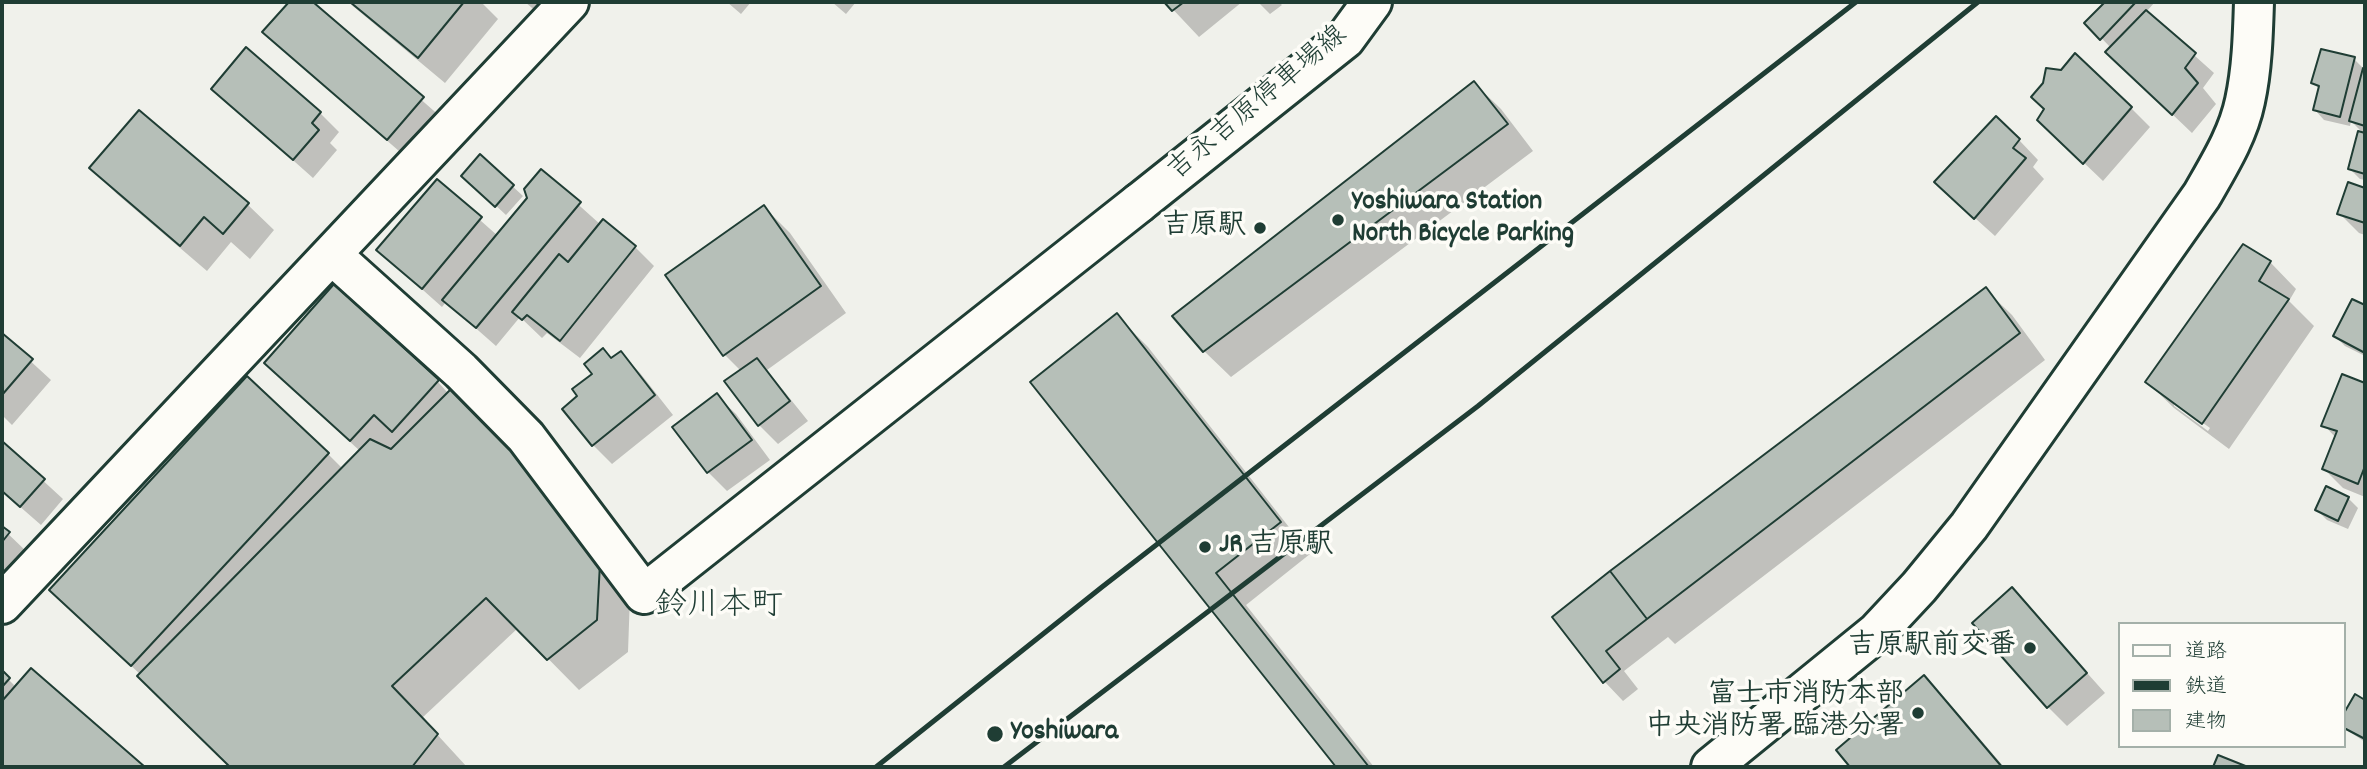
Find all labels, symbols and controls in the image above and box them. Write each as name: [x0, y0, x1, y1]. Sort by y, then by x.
street label: 吉永吉原停車場線: [1162, 20, 1356, 190]
place label: Yoshiwara Station North Bicycle Parking: [1352, 187, 1574, 253]
place label: 吉原駅: [1162, 211, 1246, 245]
marker: Yoshiwara Station North Bicycle Parking: [1330, 212, 1346, 228]
marker: 吉原駅: [1252, 220, 1268, 236]
place label: JR 吉原駅: [1219, 530, 1333, 564]
marker: JR 吉原駅: [1197, 539, 1213, 555]
district label: 鈴川本町: [655, 590, 783, 628]
legend: [2118, 622, 2346, 748]
place label: 吉原駅前交番: [1848, 631, 2016, 665]
text: 道路: [2185, 638, 2227, 668]
marker: 吉原駅前交番: [2022, 640, 2038, 656]
text: 鉄道: [2185, 673, 2227, 703]
place label: 富士市消防本部 中央消防署 臨港分署: [1646, 680, 1904, 746]
marker: 富士市消防本部 中央消防署 臨港分署: [1910, 705, 1926, 721]
text: 建物: [2185, 708, 2227, 738]
place label: Yoshiwara: [1011, 717, 1118, 751]
marker: Yoshiwara: [985, 724, 1005, 744]

